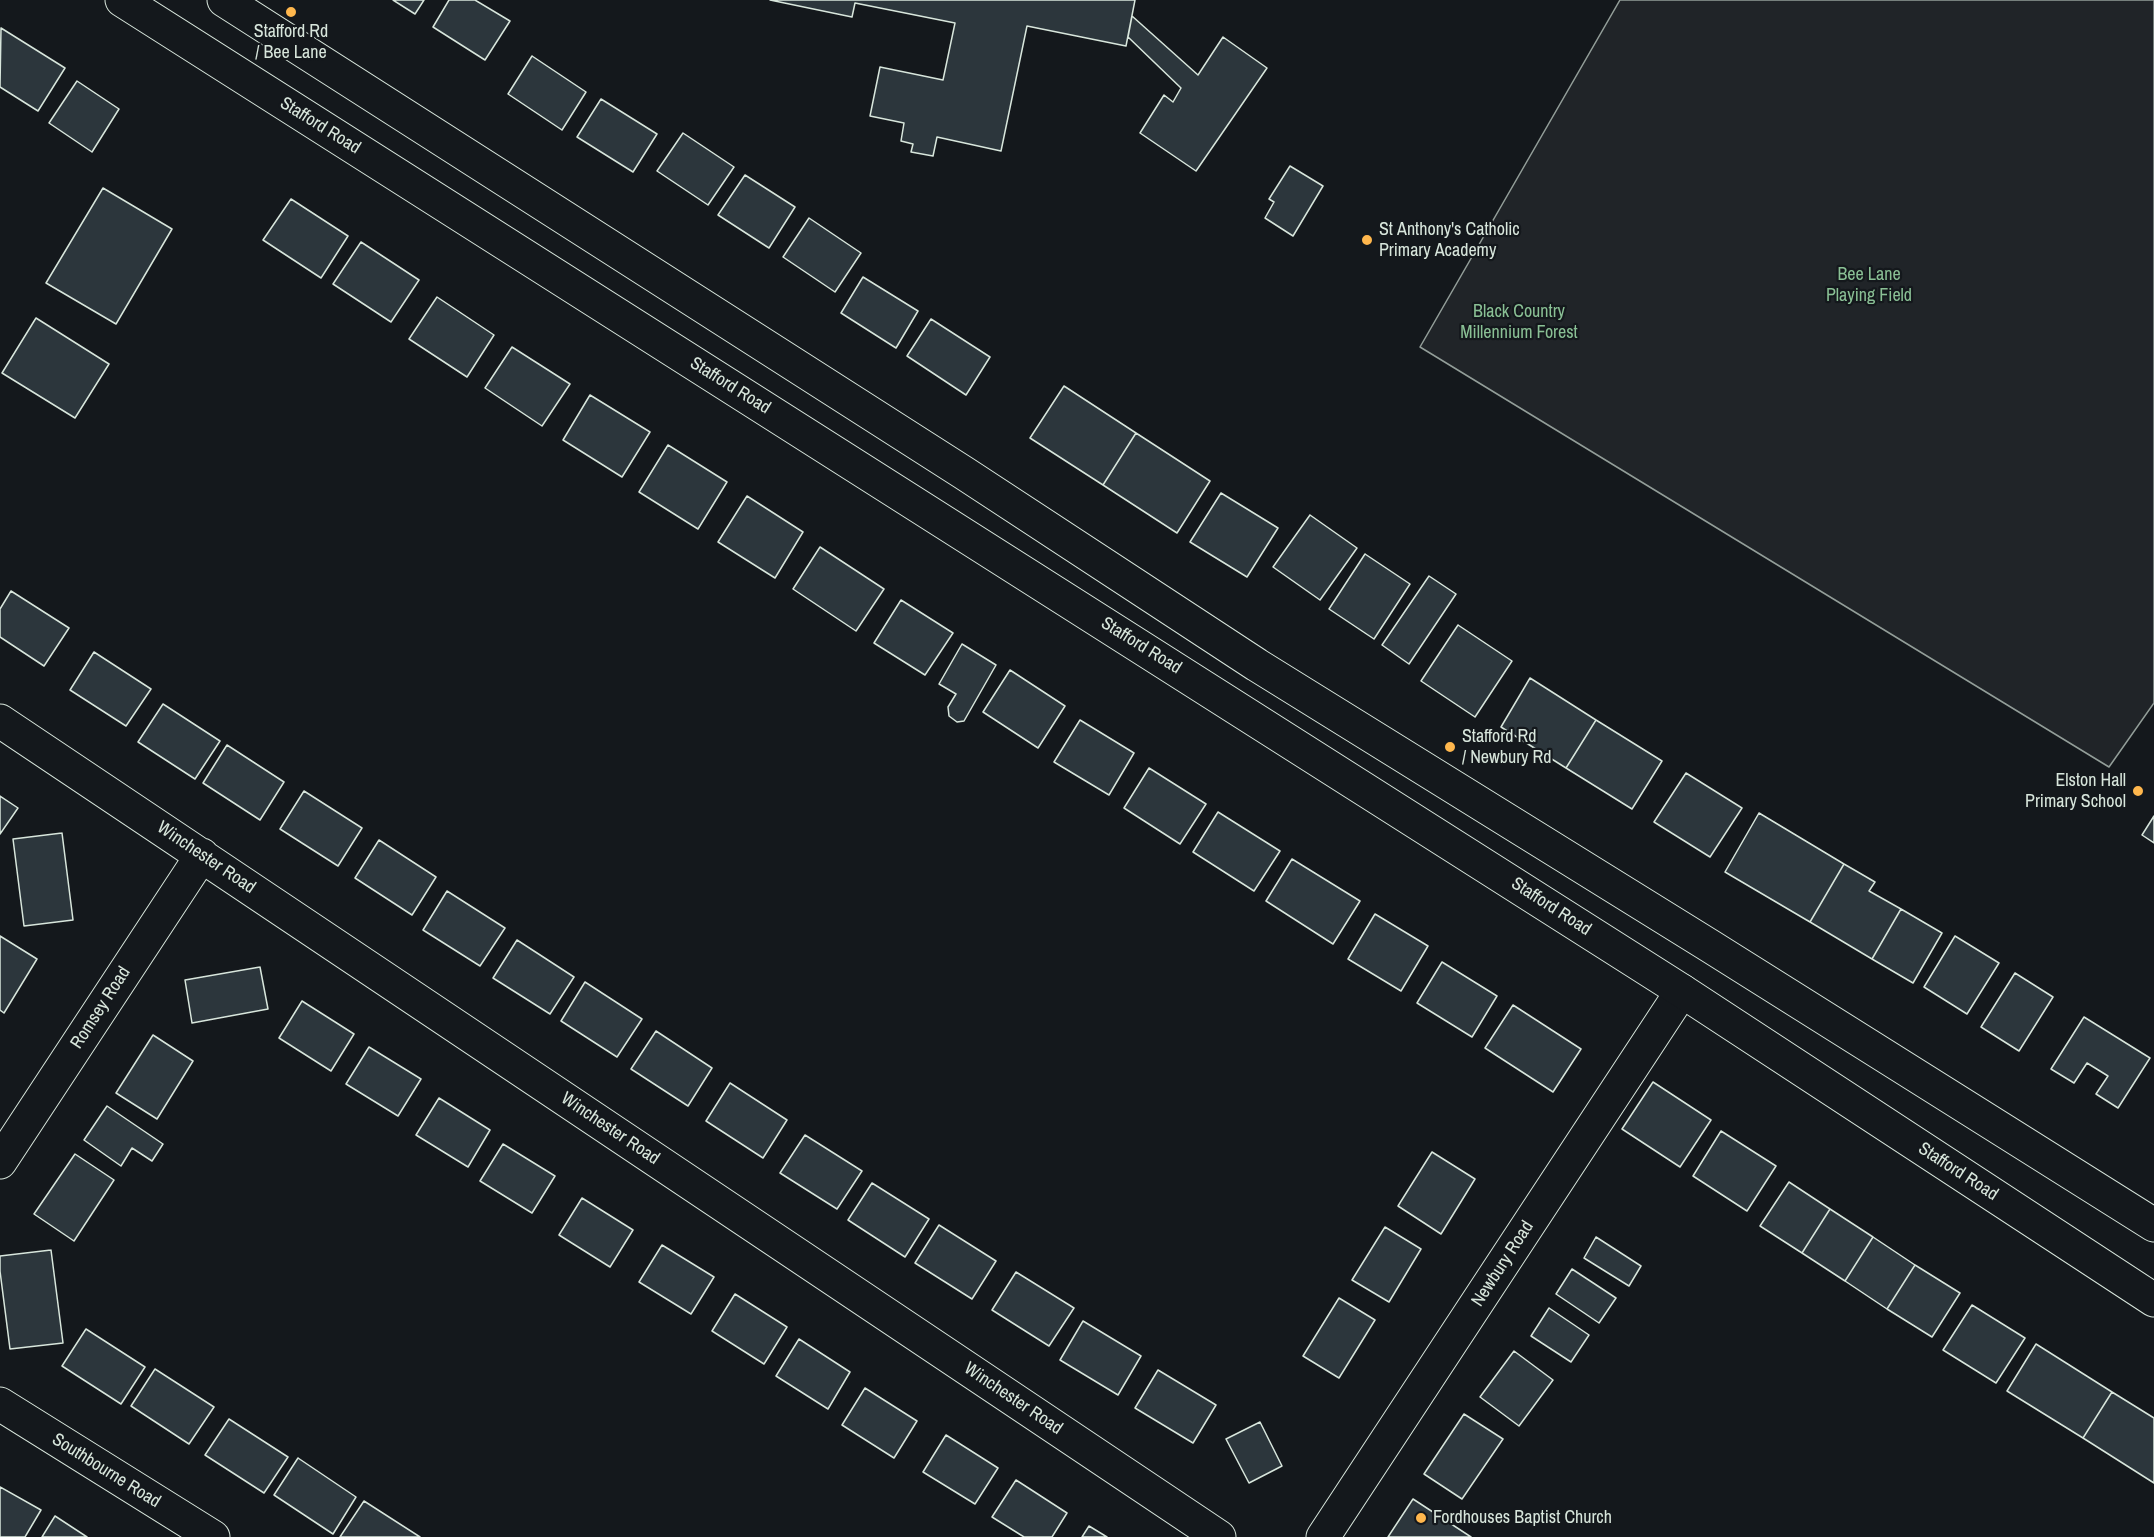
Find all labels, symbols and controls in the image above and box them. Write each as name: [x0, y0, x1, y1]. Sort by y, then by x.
marker: Stafford Rd / Bee Lane: [284, 5, 298, 19]
place label: Stafford Rd / Bee Lane: [254, 21, 328, 63]
street label: Stafford Road: [276, 93, 364, 159]
place label: St Anthony's Catholic Primary Academy: [1379, 219, 1520, 262]
marker: St Anthony's Catholic Primary Academy: [1360, 233, 1374, 247]
park label: Bee Lane Playing Field: [1826, 264, 1912, 306]
park label: Black Country Millennium Forest: [1460, 301, 1578, 344]
street label: Stafford Road: [686, 353, 774, 419]
street label: Stafford Road: [1097, 613, 1185, 679]
place label: Stafford Rd / Newbury Rd: [1462, 726, 1551, 768]
marker: Stafford Rd / Newbury Rd: [1443, 740, 1457, 754]
place label: Elston Hall Primary School: [2025, 770, 2126, 812]
marker: Elston Hall Primary School: [2131, 784, 2145, 798]
street label: Winchester Road: [153, 817, 259, 899]
street label: Stafford Road: [1507, 873, 1595, 941]
street label: Romsey Road: [66, 963, 136, 1053]
street label: Winchester Road: [557, 1088, 663, 1170]
street label: Stafford Road: [1914, 1138, 2002, 1206]
street label: Newbury Road: [1467, 1217, 1539, 1311]
street label: Winchester Road: [960, 1358, 1066, 1440]
street label: Southbourne Road: [48, 1429, 164, 1513]
place label: Fordhouses Baptist Church: [1433, 1507, 1612, 1529]
marker: Fordhouses Baptist Church: [1414, 1511, 1428, 1525]

